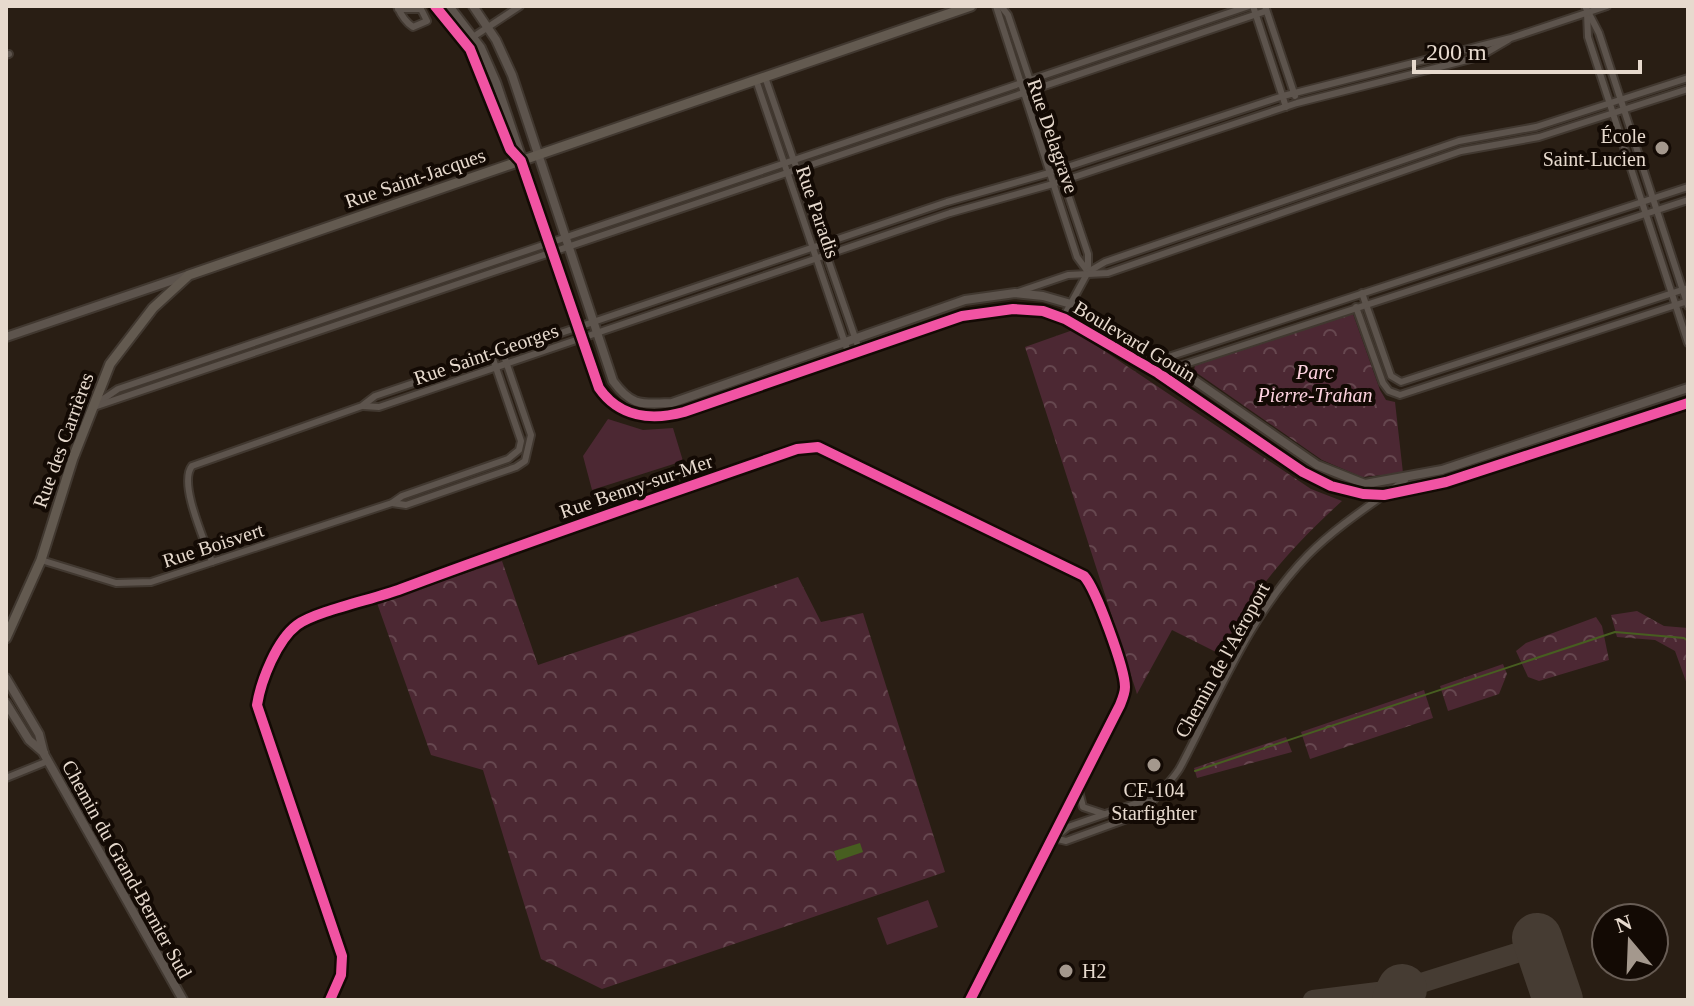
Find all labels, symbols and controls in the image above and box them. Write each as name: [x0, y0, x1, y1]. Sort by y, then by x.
scale bar: [1414, 24, 1640, 74]
text: 200 m: [1426, 39, 1487, 65]
street label: Rue Delagrave: [1022, 76, 1083, 196]
place label: École Saint-Lucien: [1543, 125, 1646, 170]
marker: École Saint-Lucien: [1653, 139, 1671, 157]
street label: Rue Saint-Jacques: [342, 144, 489, 213]
street label: Rue Paradis: [792, 163, 844, 261]
street label: Boulevard Gouin: [1070, 296, 1200, 386]
street label: Rue Saint-Georges: [411, 319, 562, 390]
park label: Parc Pierre-Trahan: [1257, 361, 1372, 406]
street label: Rue des Carrières: [28, 369, 98, 511]
street label: Rue Benny-sur-Mer: [557, 449, 716, 523]
street label: Rue Boisvert: [160, 518, 267, 572]
street label: Chemin de l'Aéroport: [1170, 578, 1275, 742]
street label: Chemin du Grand-Bernier Sud: [58, 756, 196, 982]
marker: CF-104 Starfighter: [1145, 756, 1163, 774]
place label: CF-104 Starfighter: [1111, 779, 1197, 825]
north arrow: [1590, 902, 1670, 982]
text: N: [1612, 909, 1635, 938]
place label: H2: [1082, 960, 1106, 982]
marker: H2: [1057, 962, 1075, 980]

